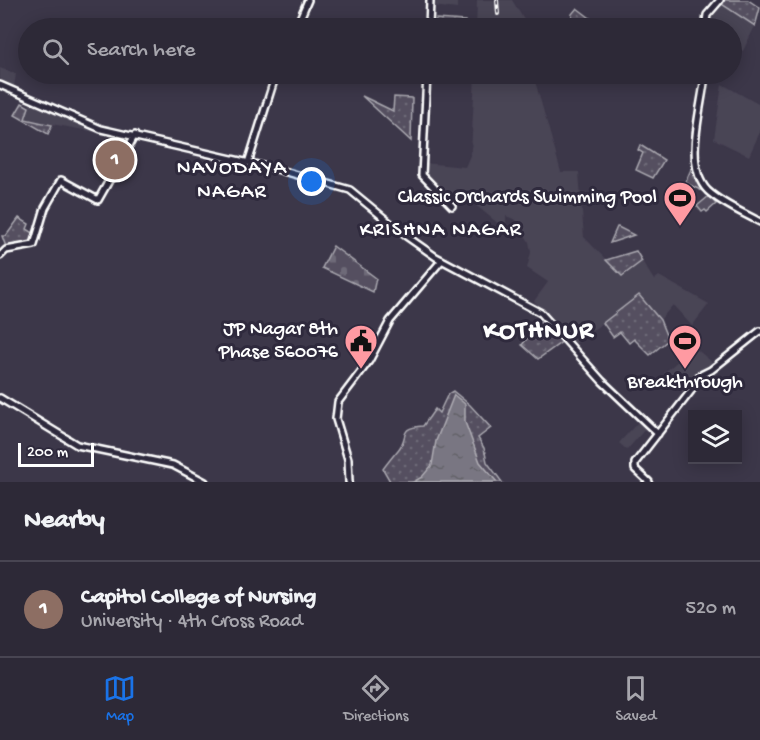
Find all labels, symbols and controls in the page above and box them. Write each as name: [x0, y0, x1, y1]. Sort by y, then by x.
search box: [18, 18, 742, 84]
icon: search: [39, 35, 72, 68]
text: Search here: [87, 38, 195, 64]
pin: 1: [96, 138, 134, 182]
district label: NAVODAYA NAGAR: [177, 157, 287, 206]
your location: [297, 167, 326, 196]
sports icon: Classic Orchards Swimming Pool: [662, 180, 698, 227]
place label: Classic Orchards Swimming Pool: [398, 187, 657, 210]
district label: KRISHNA NAGAR: [360, 219, 522, 244]
district label: KOTHNUR: [483, 317, 594, 348]
place label: JP Nagar 8th Phase 560076: [218, 319, 339, 365]
public building icon: JP Nagar 8th Phase 560076: [343, 323, 379, 370]
sports icon: Breakthrough: [667, 323, 703, 370]
place label: Breakthrough: [626, 372, 743, 395]
map controls: [688, 410, 742, 464]
button: layers: [688, 410, 742, 464]
scale bar: [18, 440, 94, 468]
text: 200 m: [27, 444, 68, 463]
text: Nearby: [24, 506, 105, 537]
text: Capitol College of Nursing: [81, 585, 316, 611]
text: 1: [39, 598, 48, 621]
text: 520 m: [685, 598, 736, 621]
text: University · 4th Cross Road: [81, 611, 303, 634]
tab: Map: [103, 672, 136, 727]
tab: Directions: [343, 672, 409, 727]
tab: Saved: [615, 672, 656, 727]

